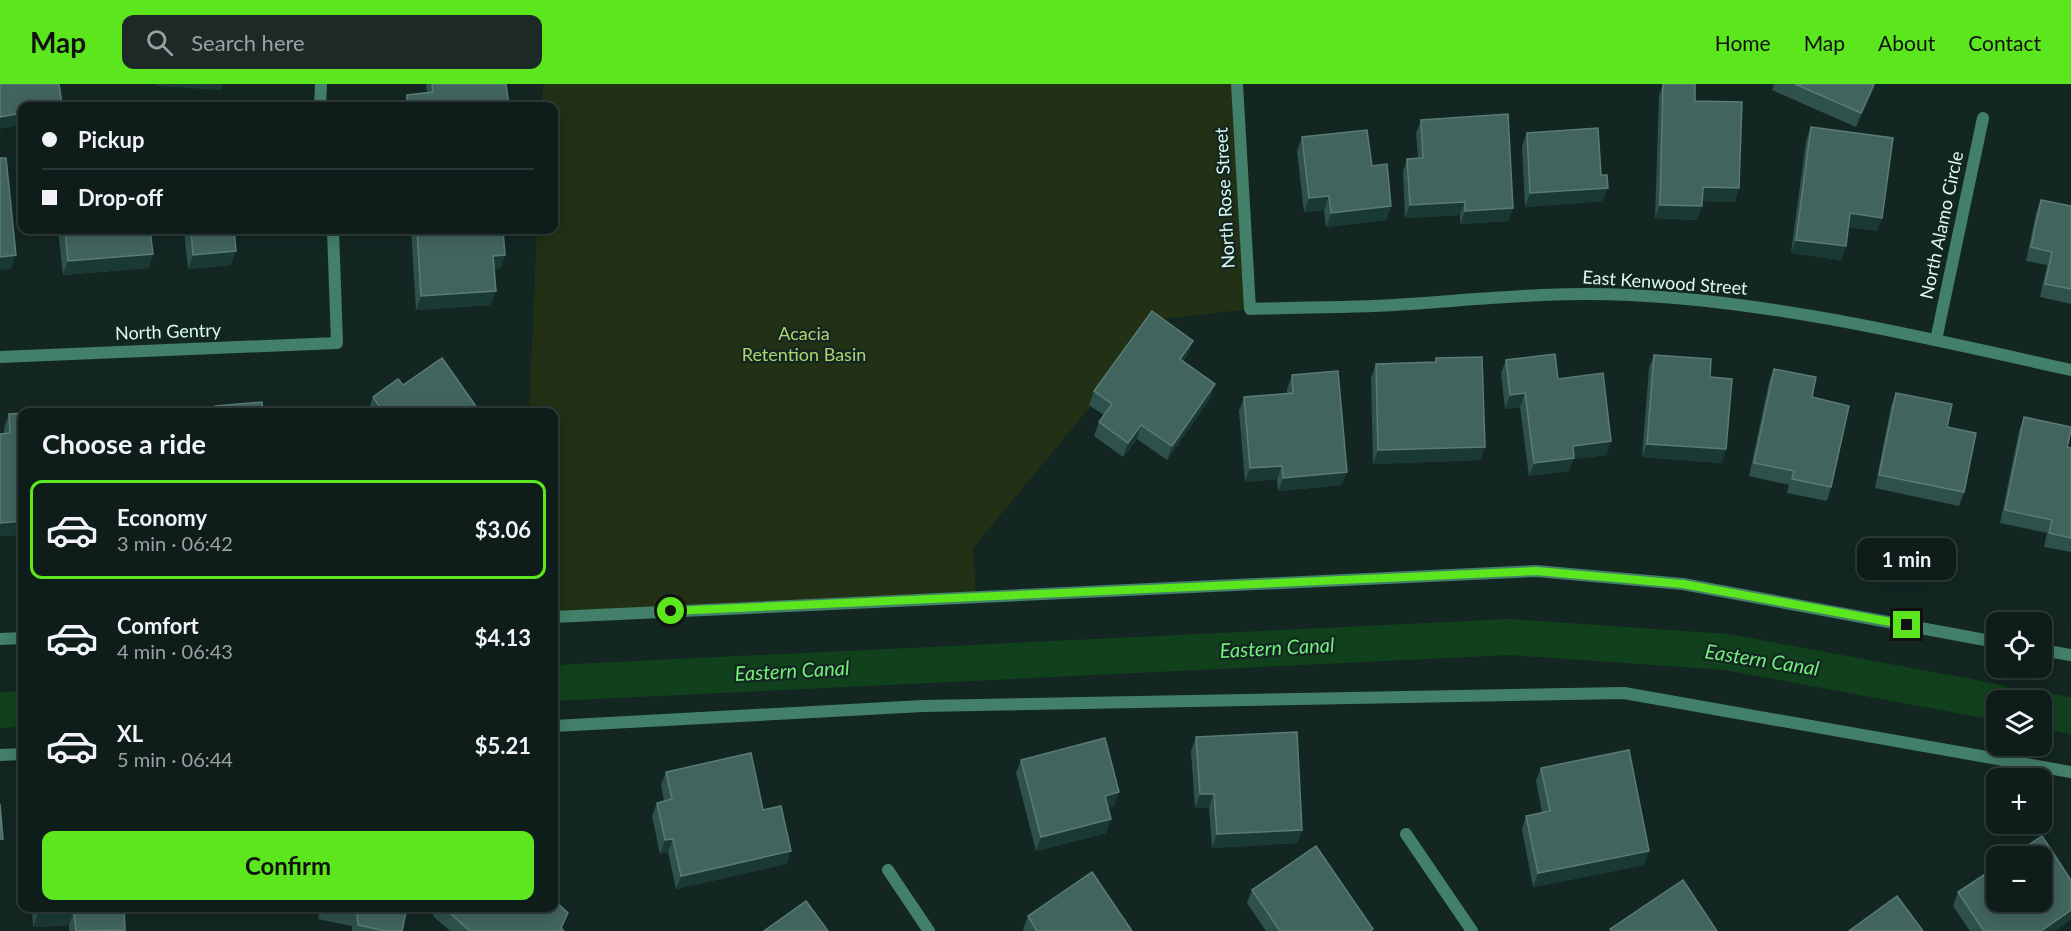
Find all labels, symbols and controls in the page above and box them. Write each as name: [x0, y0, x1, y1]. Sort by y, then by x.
search box: [122, 15, 542, 69]
text: Map: [30, 25, 86, 59]
icon: search: [143, 26, 176, 59]
text: Search here: [191, 29, 305, 56]
text: Home: [1715, 30, 1771, 55]
text: Map: [1804, 30, 1845, 55]
text: About: [1878, 30, 1935, 55]
text: Contact: [1968, 30, 2041, 55]
text: Pickup: [78, 126, 144, 153]
street label: North Rose Street: [1209, 126, 1239, 269]
street label: North Alamo Circle: [1915, 149, 1967, 301]
text: Drop-off: [78, 184, 163, 211]
street label: East Kenwood Street: [1582, 265, 1749, 299]
street label: North Gentry: [115, 318, 222, 344]
park label: Acacia Retention Basin: [742, 322, 866, 365]
text: Choose a ride: [42, 427, 206, 460]
icon: car: [45, 503, 99, 557]
text: Economy: [117, 504, 207, 531]
text: $3.06: [475, 516, 531, 543]
text: 3 min · 06:42: [117, 531, 233, 555]
callout: 1 min: [1858, 538, 1956, 580]
text: 1 min: [1882, 547, 1931, 571]
route start: [657, 597, 684, 624]
icon: car: [45, 611, 99, 665]
route end: [1893, 611, 1920, 638]
text: Comfort: [117, 612, 199, 639]
map controls: [1986, 612, 2052, 912]
button: locate: [1986, 612, 2052, 678]
text: $4.13: [475, 624, 531, 651]
water label: Eastern Canal: [1219, 632, 1335, 662]
water label: Eastern Canal: [1703, 638, 1821, 680]
text: 4 min · 06:43: [117, 639, 233, 663]
water label: Eastern Canal: [734, 655, 850, 685]
button: layers: [1986, 690, 2052, 756]
icon: car: [45, 719, 99, 773]
text: XL: [117, 720, 143, 747]
text: $5.21: [475, 732, 531, 759]
text: 5 min · 06:44: [117, 747, 233, 771]
button: +: [1986, 768, 2052, 834]
button: Confirm: [42, 831, 534, 900]
button: −: [1986, 846, 2052, 912]

